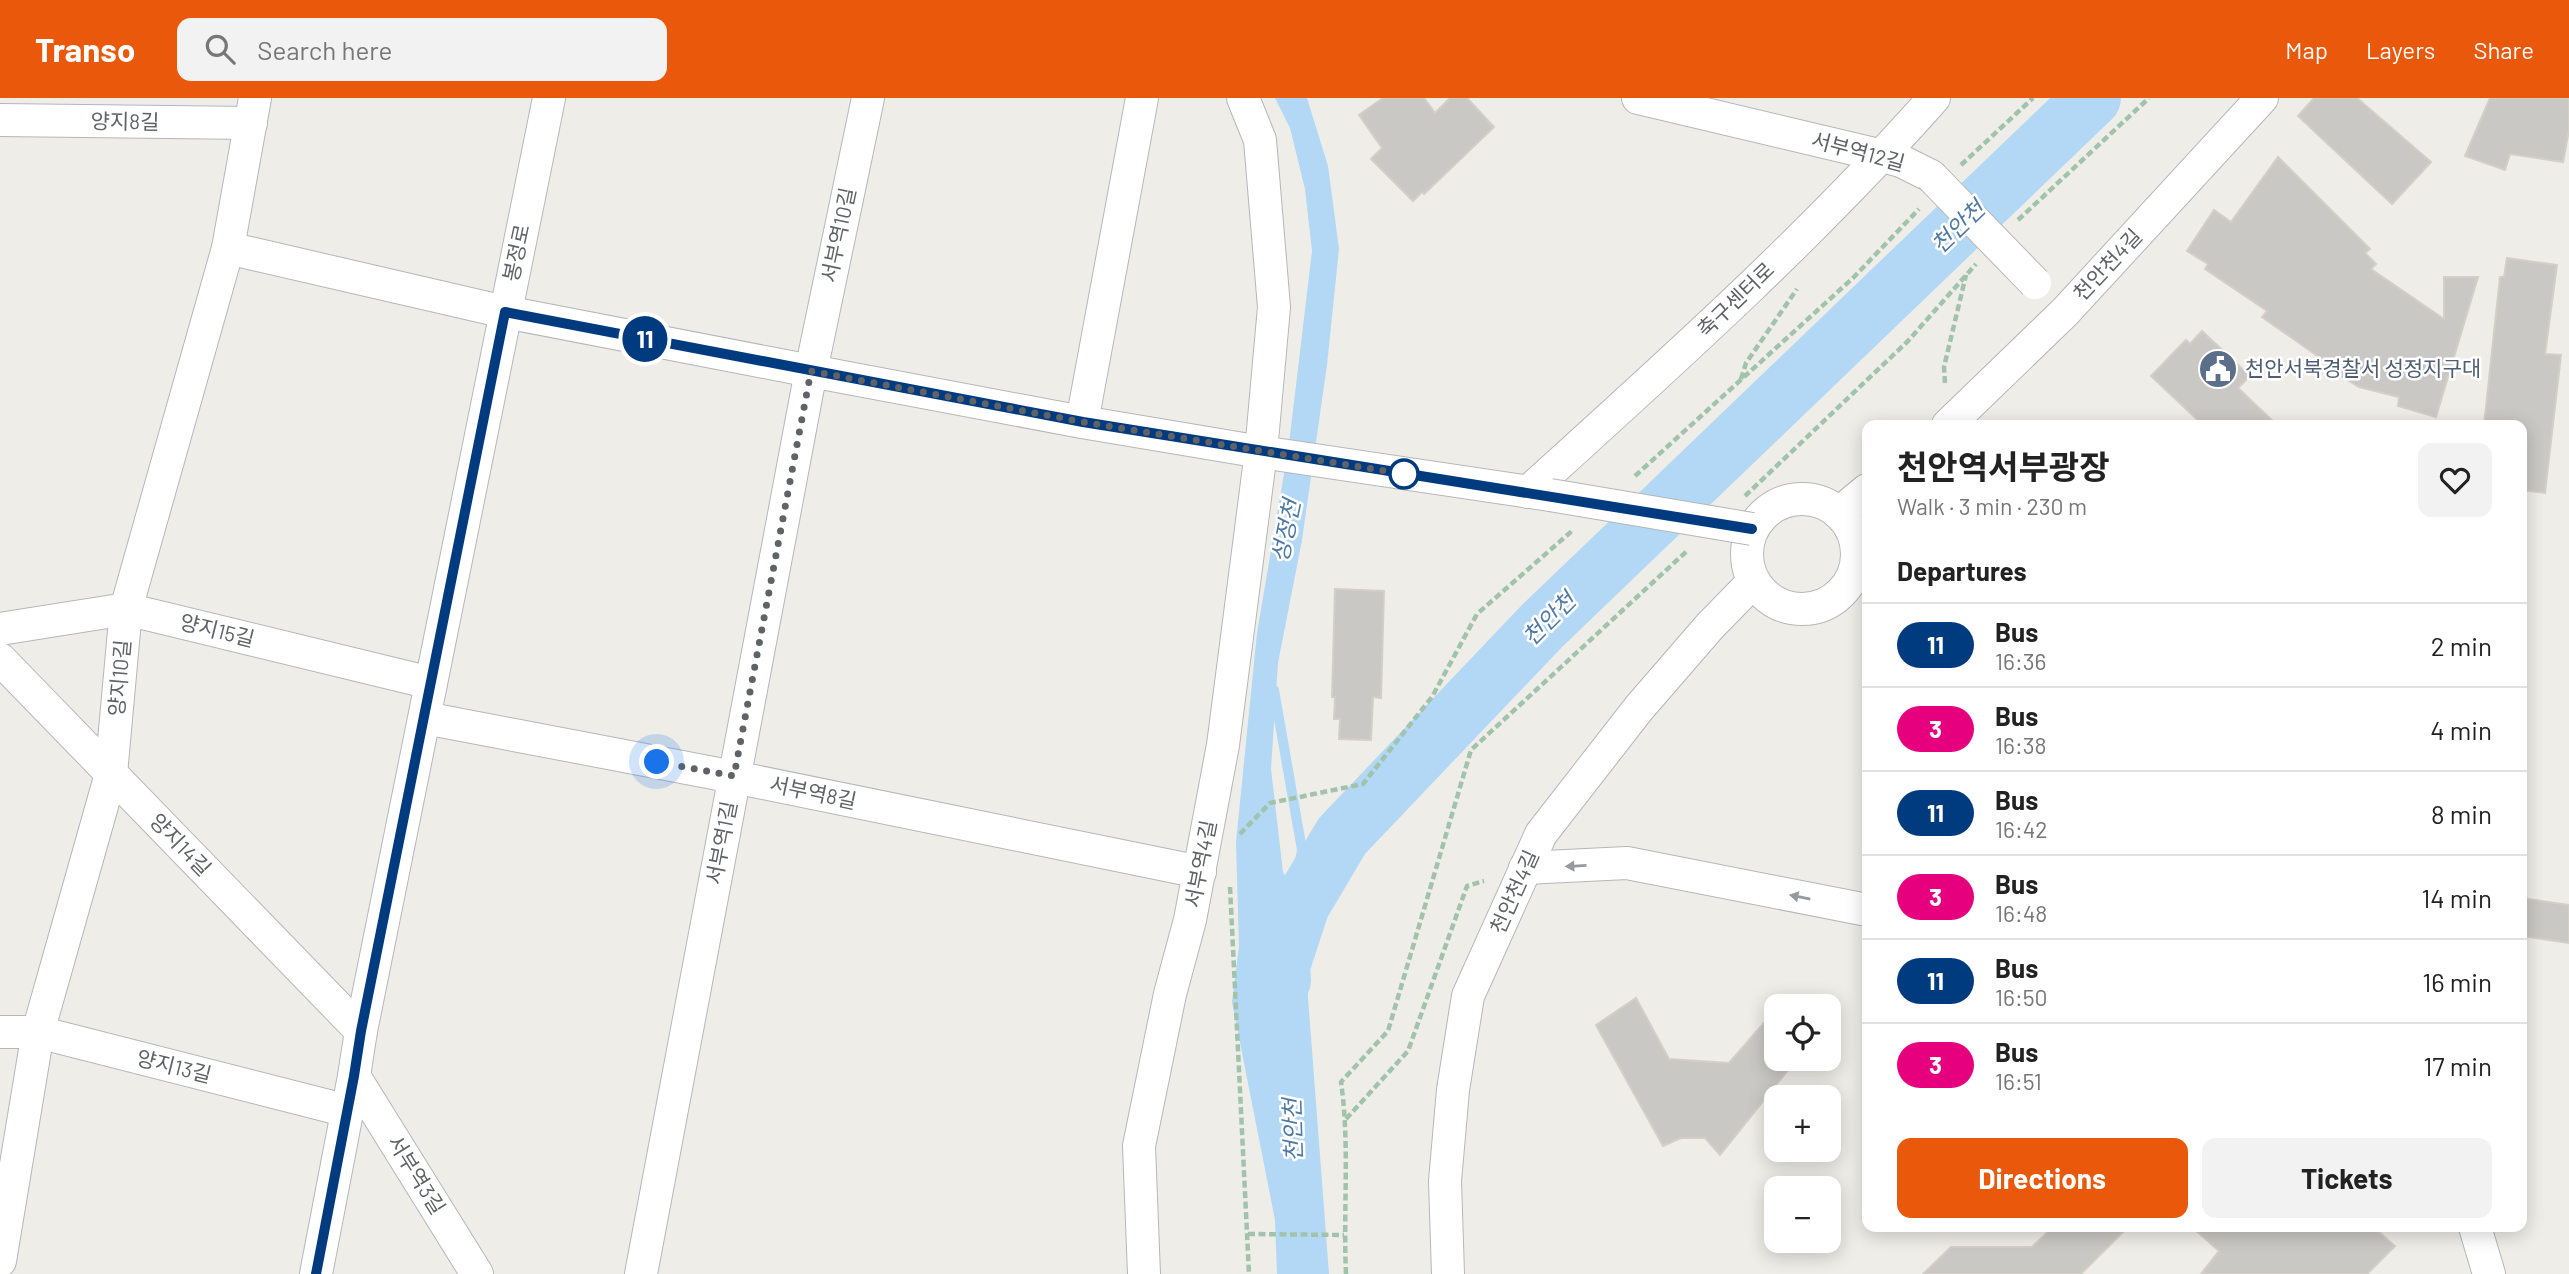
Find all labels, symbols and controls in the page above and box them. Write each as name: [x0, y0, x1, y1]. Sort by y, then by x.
search box: [177, 18, 667, 81]
text: Transo: [35, 29, 135, 69]
icon: search: [201, 30, 239, 68]
text: Search here: [257, 34, 392, 65]
text: Map: [2285, 35, 2328, 64]
text: Layers: [2366, 35, 2435, 64]
text: Share: [2473, 35, 2534, 64]
street label: 양지8길: [90, 107, 160, 134]
street label: 서부역12길: [1809, 126, 1908, 175]
street label: 서부역10길: [815, 185, 860, 284]
water label: 천안천: [1925, 192, 1992, 258]
street label: 봉정로: [497, 222, 534, 284]
street label: 천안천4길: [2067, 223, 2146, 305]
street label: 축구센터로: [1692, 256, 1778, 341]
line badge: 11: [614, 316, 676, 362]
text: 11: [636, 324, 654, 353]
public building icon: 천안서북경찰서 성정지구대: [2197, 348, 2239, 390]
place label: 천안서북경찰서 성정지구대: [2245, 355, 2481, 380]
button: heart: [2418, 443, 2492, 517]
text: 천안역서부광장: [1897, 446, 2110, 486]
unlabelled marker: [1389, 459, 1419, 489]
text: Walk · 3 min · 230 m: [1897, 492, 2087, 520]
water label: 성정천: [1265, 494, 1306, 565]
text: Departures: [1897, 555, 2027, 586]
water label: 천안천: [1516, 584, 1583, 651]
street label: 양지15길: [177, 608, 257, 651]
text: Bus: [1995, 616, 2038, 647]
text: 11: [1927, 630, 1944, 659]
text: 2 min: [2431, 630, 2492, 661]
street label: 양지10길: [103, 638, 134, 717]
text: 16:36: [1995, 647, 2046, 675]
text: Bus: [1995, 700, 2038, 731]
text: 3: [1929, 714, 1942, 743]
text: 4 min: [2430, 714, 2492, 745]
text: 16:38: [1995, 731, 2047, 759]
your location: [639, 744, 674, 779]
street label: 서부역8길: [768, 770, 859, 813]
text: Bus: [1995, 784, 2038, 815]
text: 11: [1927, 798, 1944, 827]
text: 8 min: [2431, 798, 2492, 829]
street label: 서부역1길: [700, 799, 741, 887]
street label: 양지14길: [145, 808, 217, 880]
text: 16:42: [1995, 815, 2048, 843]
street label: 서부역4길: [1179, 818, 1220, 910]
street label: 천안천4길: [1484, 846, 1543, 937]
one-way arrow: [1565, 860, 1587, 871]
text: Bus: [1995, 868, 2038, 899]
text: 3: [1929, 882, 1942, 911]
text: 14 min: [2421, 882, 2492, 913]
one-way arrow: [1789, 891, 1811, 902]
text: 16:48: [1995, 899, 2047, 927]
text: Bus: [1995, 952, 2038, 983]
text: 11: [1927, 966, 1944, 995]
text: 16 min: [2422, 966, 2492, 997]
text: 16:50: [1995, 983, 2048, 1011]
map controls: [1764, 994, 1841, 1253]
button: locate: [1764, 994, 1841, 1071]
text: Bus: [1995, 1036, 2038, 1067]
street label: 양지13길: [134, 1044, 214, 1087]
text: 3: [1929, 1050, 1942, 1079]
text: 17 min: [2423, 1050, 2492, 1081]
text: 16:51: [1995, 1067, 2042, 1095]
button: +: [1764, 1085, 1841, 1162]
water label: 천안천: [1277, 1095, 1307, 1162]
street label: 서부역3길: [383, 1130, 451, 1218]
button: Directions: [1897, 1138, 2188, 1218]
button: Tickets: [2202, 1138, 2492, 1218]
button: −: [1764, 1176, 1841, 1253]

